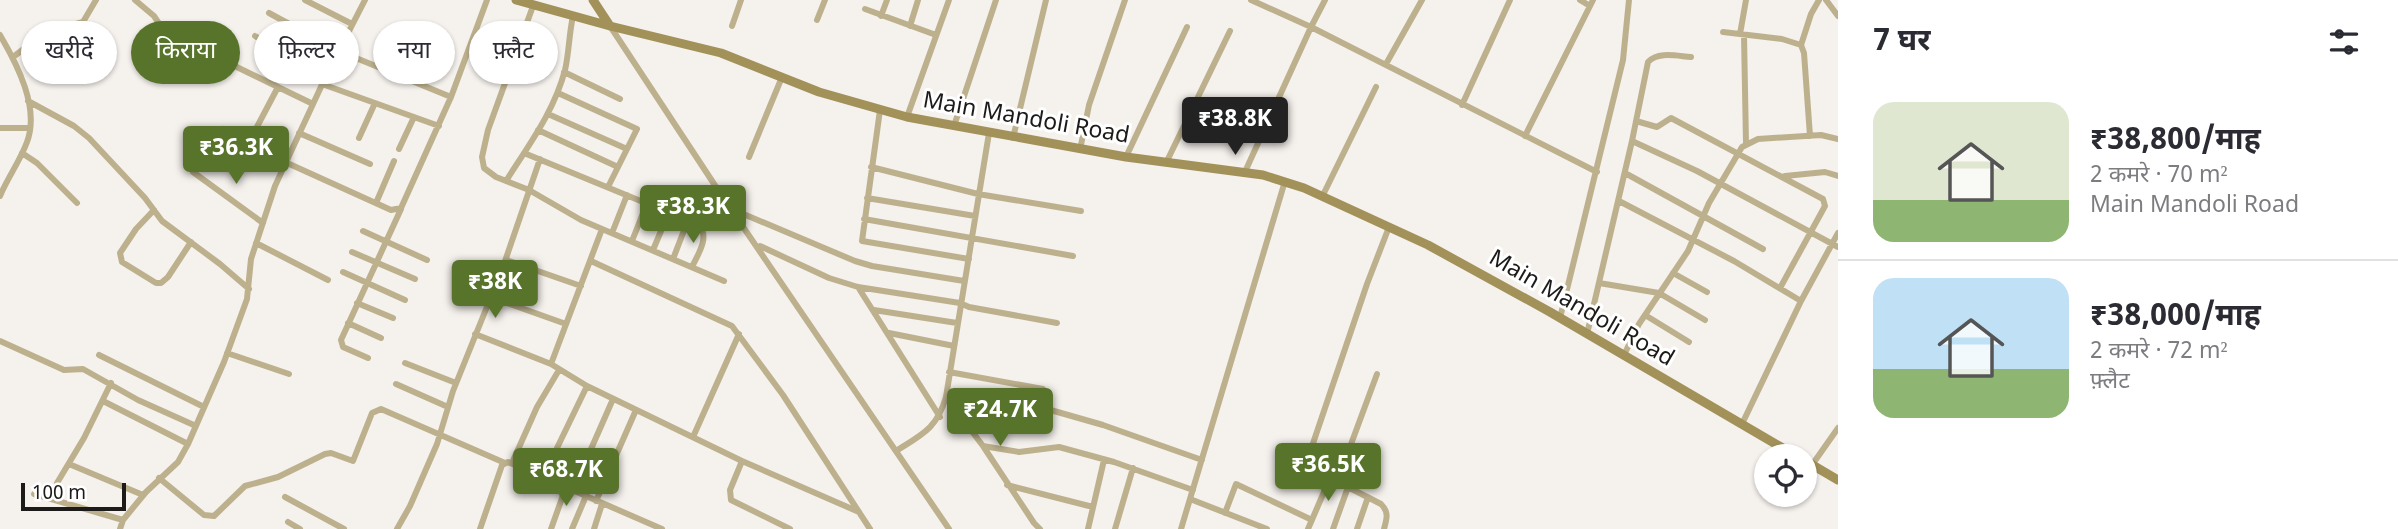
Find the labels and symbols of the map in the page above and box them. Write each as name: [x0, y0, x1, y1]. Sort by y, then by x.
street label: Main Mandoli Road: [920, 86, 1132, 152]
pin: ₹38.8K: [1178, 97, 1292, 157]
pin: ₹36.3K: [179, 127, 293, 186]
pin: ₹38.3K: [636, 186, 750, 245]
street label: Main Mandoli Road: [1483, 244, 1679, 374]
pin: ₹38K: [454, 260, 536, 320]
pin: ₹24.7K: [943, 388, 1057, 448]
pin: ₹36.5K: [1271, 444, 1385, 503]
pin: ₹68.7K: [509, 448, 623, 508]
scale bar: [21, 480, 126, 512]

